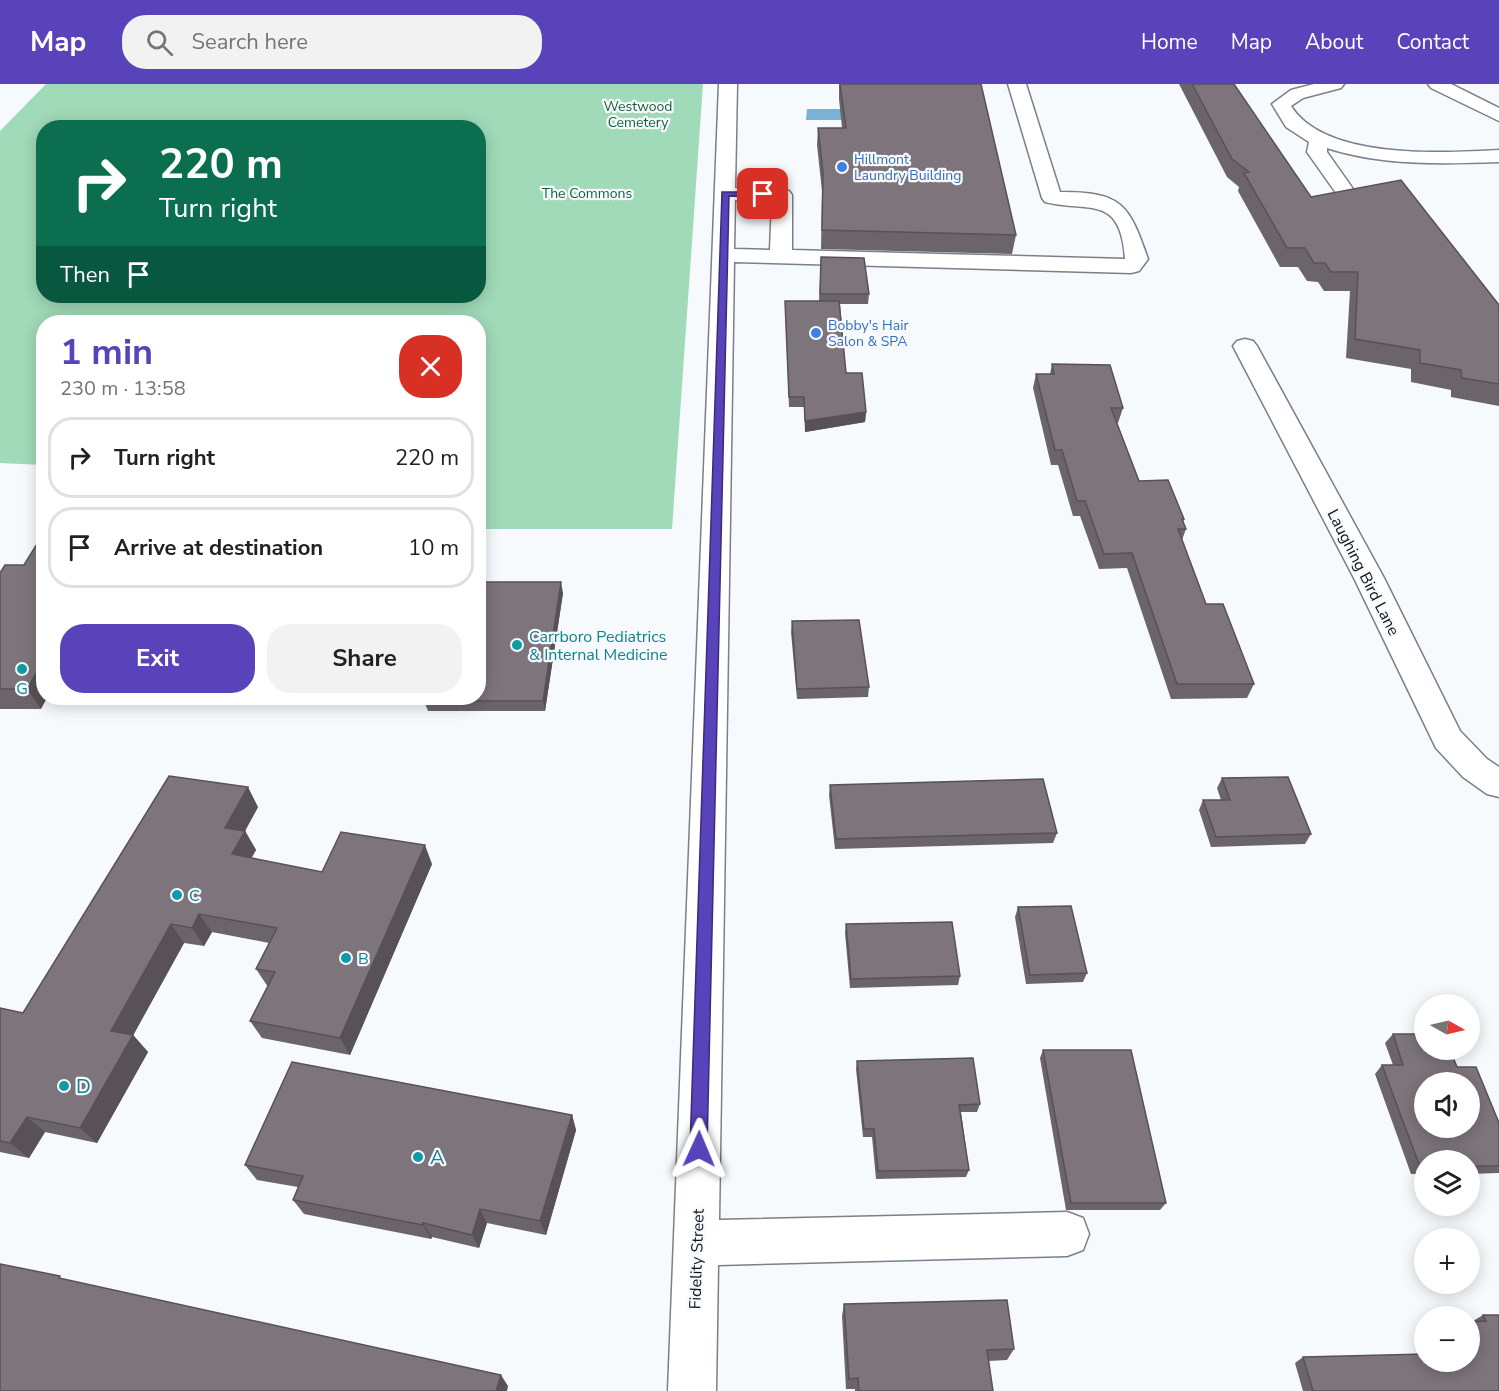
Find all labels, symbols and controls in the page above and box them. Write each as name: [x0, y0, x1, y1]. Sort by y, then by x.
search box: [122, 15, 542, 69]
text: Map: [30, 23, 86, 61]
icon: search: [143, 26, 176, 59]
text: Search here: [191, 27, 308, 57]
text: Home: [1141, 28, 1198, 56]
text: Map: [1231, 28, 1272, 56]
text: About: [1305, 28, 1363, 56]
text: Contact: [1396, 28, 1469, 56]
park label: Westwood Cemetery: [603, 97, 673, 132]
text: 220 m: [159, 136, 283, 193]
icon: right: [60, 144, 138, 222]
place label: Hillmont Laundry Building: [854, 150, 961, 185]
marker: Hillmont Laundry Building: [835, 160, 849, 174]
pin: [737, 168, 788, 219]
icon: arrive: [746, 177, 779, 210]
park label: The Commons: [542, 184, 633, 203]
text: Turn right: [159, 190, 277, 227]
icon: arrive: [122, 258, 155, 291]
text: Then: [60, 260, 110, 290]
place label: Bobby's Hair Salon & SPA: [828, 316, 908, 351]
marker: Bobby's Hair Salon & SPA: [809, 326, 823, 340]
text: 1 min: [60, 328, 153, 377]
button: close: [399, 335, 462, 398]
text: 230 m · 13:58: [60, 375, 186, 402]
icon: right: [63, 441, 96, 474]
text: Turn right: [114, 443, 215, 473]
text: 220 m: [395, 443, 459, 473]
street label: Laughing Bird Lane: [1322, 505, 1405, 639]
icon: arrive: [63, 531, 96, 564]
text: Arrive at destination: [114, 533, 323, 563]
text: 10 m: [408, 533, 459, 563]
button: Exit: [60, 624, 255, 693]
button: Share: [267, 624, 462, 693]
place label: Carrboro Pediatrics & Internal Medicine: [529, 626, 668, 666]
marker: Carrboro Pediatrics & Internal Medicine: [510, 638, 524, 652]
marker: G: [15, 662, 29, 676]
place label: G: [16, 678, 28, 700]
place label: C: [189, 885, 200, 907]
marker: C: [170, 888, 184, 902]
place label: B: [358, 948, 369, 970]
marker: B: [339, 951, 353, 965]
north arrow: [1414, 994, 1480, 1060]
map controls: [1414, 994, 1480, 1372]
button: sound: [1414, 1072, 1480, 1138]
place label: D: [76, 1073, 91, 1100]
marker: D: [57, 1079, 71, 1093]
position arrow: [667, 1117, 731, 1181]
place label: A: [430, 1144, 445, 1171]
marker: A: [411, 1150, 425, 1164]
button: layers: [1414, 1150, 1480, 1216]
street label: Fidelity Street: [684, 1208, 710, 1310]
button: +: [1414, 1228, 1480, 1294]
button: −: [1414, 1306, 1480, 1372]

